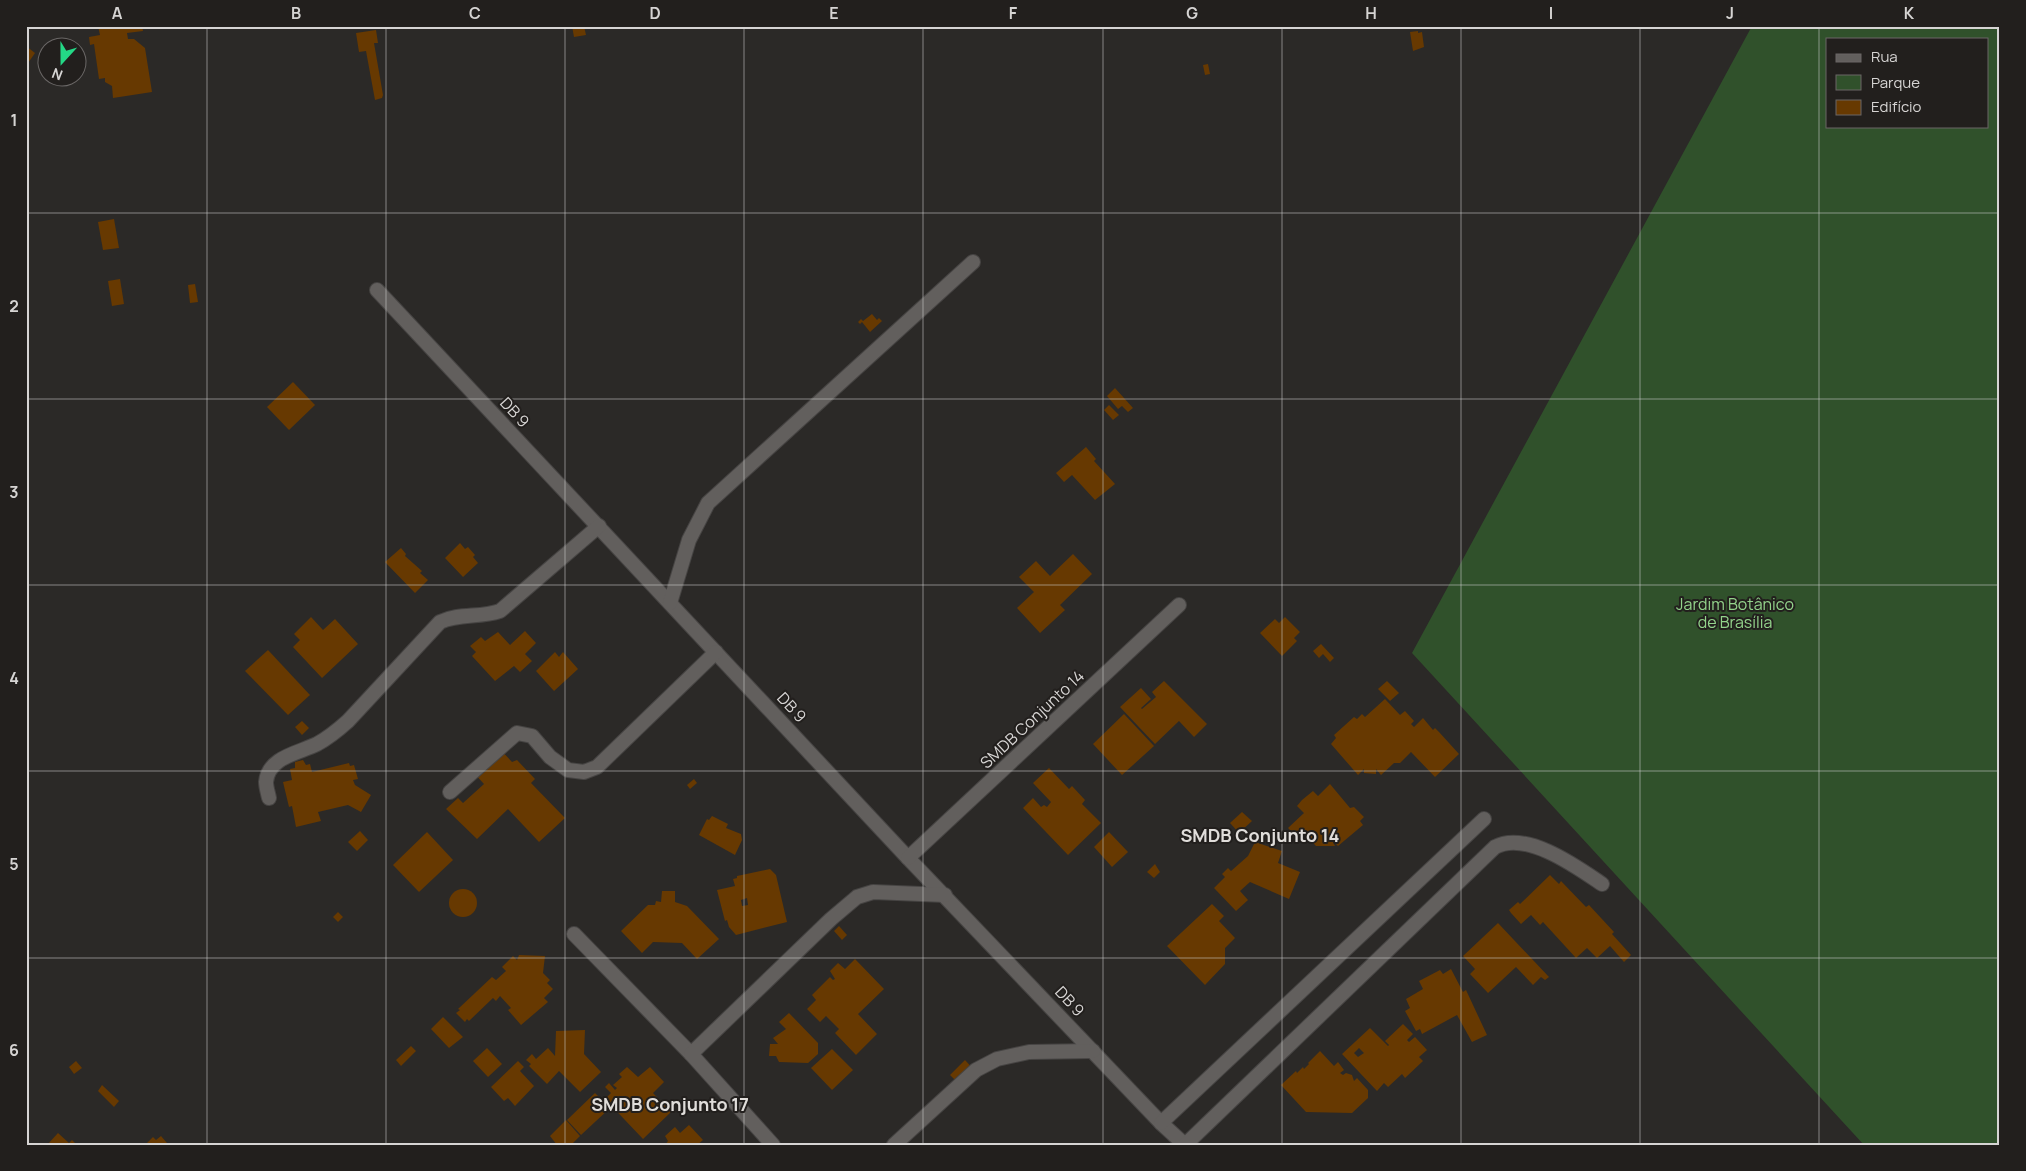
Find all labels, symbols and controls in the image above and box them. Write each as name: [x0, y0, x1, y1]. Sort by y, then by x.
text: A: [112, 2, 123, 24]
text: B: [291, 2, 301, 24]
text: C: [469, 2, 481, 24]
text: D: [649, 2, 661, 24]
text: E: [829, 2, 839, 24]
text: F: [1009, 2, 1018, 24]
text: G: [1186, 2, 1198, 24]
text: H: [1365, 2, 1377, 24]
text: I: [1549, 2, 1553, 24]
text: J: [1726, 2, 1734, 24]
text: K: [1904, 2, 1915, 24]
north arrow: [38, 38, 88, 88]
legend: [1826, 38, 1988, 128]
text: Rua: [1871, 46, 1898, 67]
text: N: [49, 64, 65, 85]
text: Parque: [1871, 72, 1920, 93]
text: Edifício: [1871, 96, 1922, 117]
text: 1: [10, 109, 18, 131]
text: 2: [9, 295, 19, 317]
street label: DB 9: [495, 392, 535, 432]
text: 3: [9, 481, 19, 503]
park label: Jardim Botânico de Brasília: [1676, 593, 1794, 633]
street label: SMDB Conjunto 14: [975, 665, 1089, 773]
text: 4: [9, 667, 19, 689]
street label: DB 9: [772, 687, 812, 727]
district label: SMDB Conjunto 14: [1180, 823, 1340, 847]
text: 5: [9, 853, 19, 875]
street label: DB 9: [1050, 981, 1090, 1021]
text: 6: [9, 1039, 19, 1061]
district label: SMDB Conjunto 17: [591, 1092, 749, 1116]

